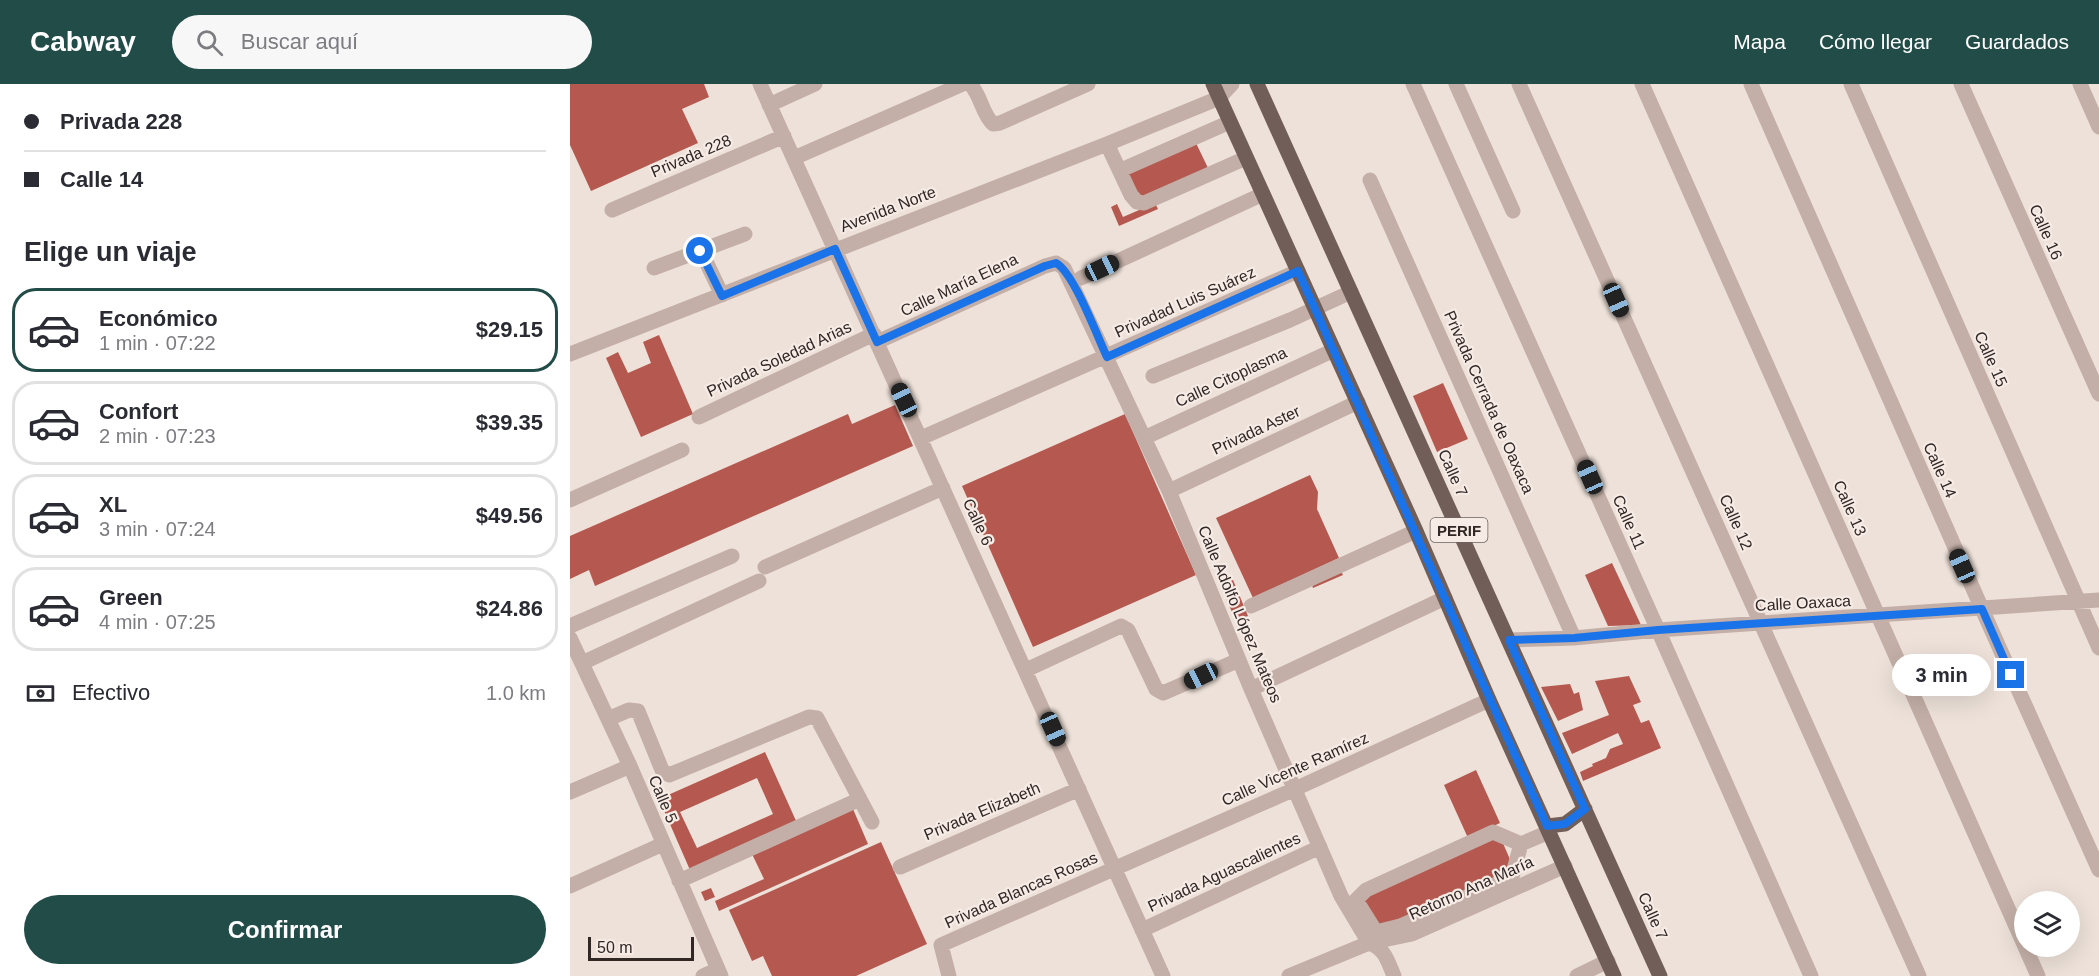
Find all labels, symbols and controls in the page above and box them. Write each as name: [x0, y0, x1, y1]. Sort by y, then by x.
search box: [172, 15, 592, 69]
text: Cabway: [30, 26, 136, 57]
icon: search: [193, 26, 226, 59]
text: Buscar aquí: [241, 29, 358, 54]
text: Mapa: [1733, 30, 1786, 53]
text: Cómo llegar: [1819, 30, 1932, 53]
text: Guardados: [1965, 30, 2069, 53]
text: Privada 228: [60, 109, 182, 134]
street label: Privada 228: [648, 131, 734, 181]
text: Calle 14: [60, 167, 143, 192]
street label: Avenida Norte: [838, 183, 938, 235]
street label: Calle 16: [2026, 202, 2066, 262]
text: Elige un viaje: [24, 237, 197, 267]
route start: [686, 237, 713, 264]
street label: Calle María Elena: [898, 250, 1020, 320]
car: [1082, 252, 1122, 284]
street label: Privadad Luis Suárez: [1112, 263, 1258, 341]
car: [1600, 280, 1632, 320]
icon: car: [27, 303, 81, 357]
text: Económico: [99, 306, 218, 331]
street label: Privada Cerrada de Oaxaca: [1441, 308, 1537, 496]
text: $29.15: [476, 317, 543, 342]
street label: Privada Soledad Arias: [704, 318, 854, 400]
street label: Calle 15: [1971, 329, 2011, 389]
text: 1 min · 07:22: [99, 332, 216, 354]
street label: Calle Citoplasma: [1173, 344, 1289, 410]
car: [888, 380, 920, 420]
icon: car: [27, 396, 81, 450]
text: Confort: [99, 399, 178, 424]
street label: Privada Aster: [1209, 402, 1303, 458]
text: $39.35: [476, 410, 543, 435]
text: 2 min · 07:23: [99, 425, 216, 447]
street label: Calle 14: [1920, 440, 1960, 500]
street label: Calle 7: [1435, 447, 1471, 499]
car: [1574, 457, 1606, 497]
street label: Calle 13: [1830, 478, 1870, 538]
icon: car: [27, 489, 81, 543]
text: XL: [99, 492, 127, 517]
street label: Calle 11: [1610, 492, 1649, 552]
street label: Calle 12: [1716, 492, 1756, 552]
street label: Calle 6: [960, 496, 996, 548]
text: $49.56: [476, 503, 543, 528]
text: 3 min · 07:24: [99, 518, 216, 540]
road number: PERIF: [1430, 518, 1488, 542]
street label: Calle Adolfo López Mateos: [1195, 523, 1285, 705]
car: [1946, 546, 1978, 586]
icon: car: [27, 582, 81, 636]
text: Green: [99, 585, 163, 610]
street label: Calle Oaxaca: [1755, 592, 1852, 614]
text: $24.86: [476, 596, 543, 621]
text: 4 min · 07:25: [99, 611, 216, 633]
callout: 3 min: [1891, 654, 1990, 696]
car: [1181, 660, 1221, 692]
route end: [1997, 661, 2024, 688]
text: 3 min: [1915, 664, 1968, 686]
icon: cash: [24, 677, 57, 710]
text: Efectivo: [72, 680, 150, 705]
text: 1.0 km: [486, 682, 546, 704]
car: [1037, 709, 1069, 749]
street label: Calle Vicente Ramírez: [1219, 729, 1371, 809]
street label: Calle 5: [645, 773, 681, 825]
street label: Privada Elizabeth: [921, 779, 1043, 843]
street label: Privada Aguascalientes: [1145, 829, 1303, 915]
street label: Privada Blancas Rosas: [942, 849, 1100, 931]
street label: Retorno Ana María: [1406, 853, 1536, 923]
street label: Calle 7: [1635, 890, 1671, 942]
map controls: [2014, 891, 2080, 957]
button: layers: [2014, 891, 2080, 957]
button: Confirmar: [24, 895, 546, 964]
scale bar: [588, 934, 694, 962]
text: 50 m: [597, 939, 633, 956]

